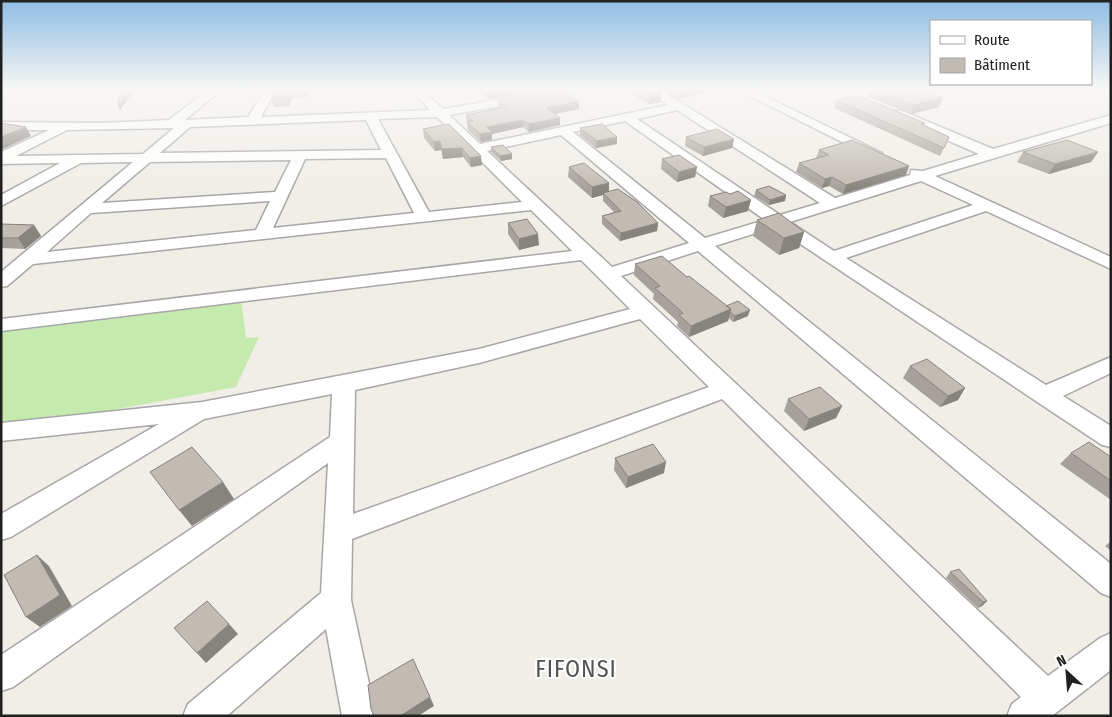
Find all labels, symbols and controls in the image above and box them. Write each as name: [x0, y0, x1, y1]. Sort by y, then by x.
legend: [930, 20, 1092, 85]
text: Route: [974, 31, 1010, 49]
text: Bâtiment: [974, 56, 1030, 74]
north arrow: [1042, 647, 1092, 697]
text: N: [1054, 651, 1069, 670]
district label: FIFONSI: [535, 655, 617, 683]

